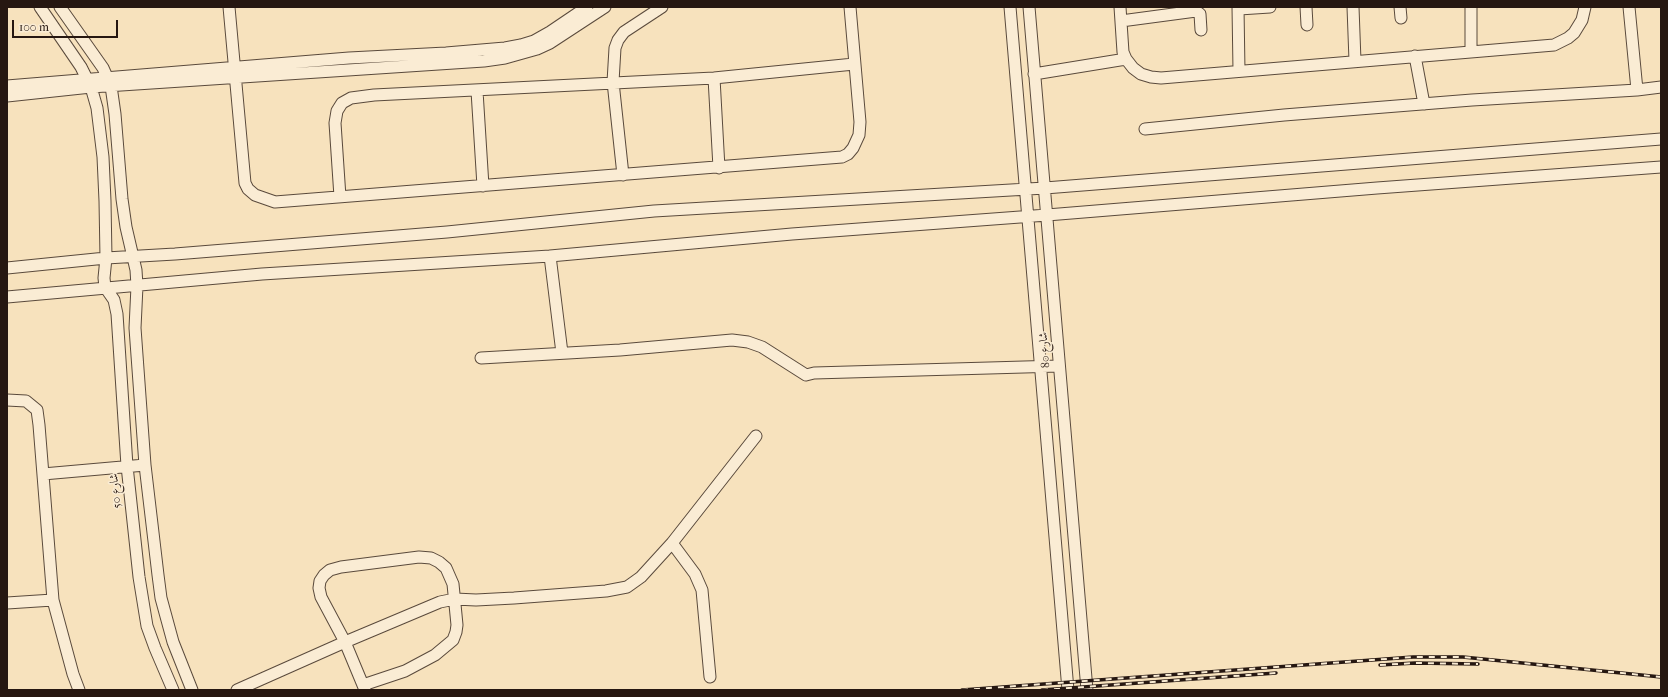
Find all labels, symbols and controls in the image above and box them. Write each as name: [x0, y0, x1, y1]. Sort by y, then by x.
scale bar: [14, 12, 120, 38]
text: 100 m: [19, 20, 49, 34]
street label: شارع 80: [1036, 331, 1054, 369]
street label: شارع 50: [107, 473, 125, 509]

